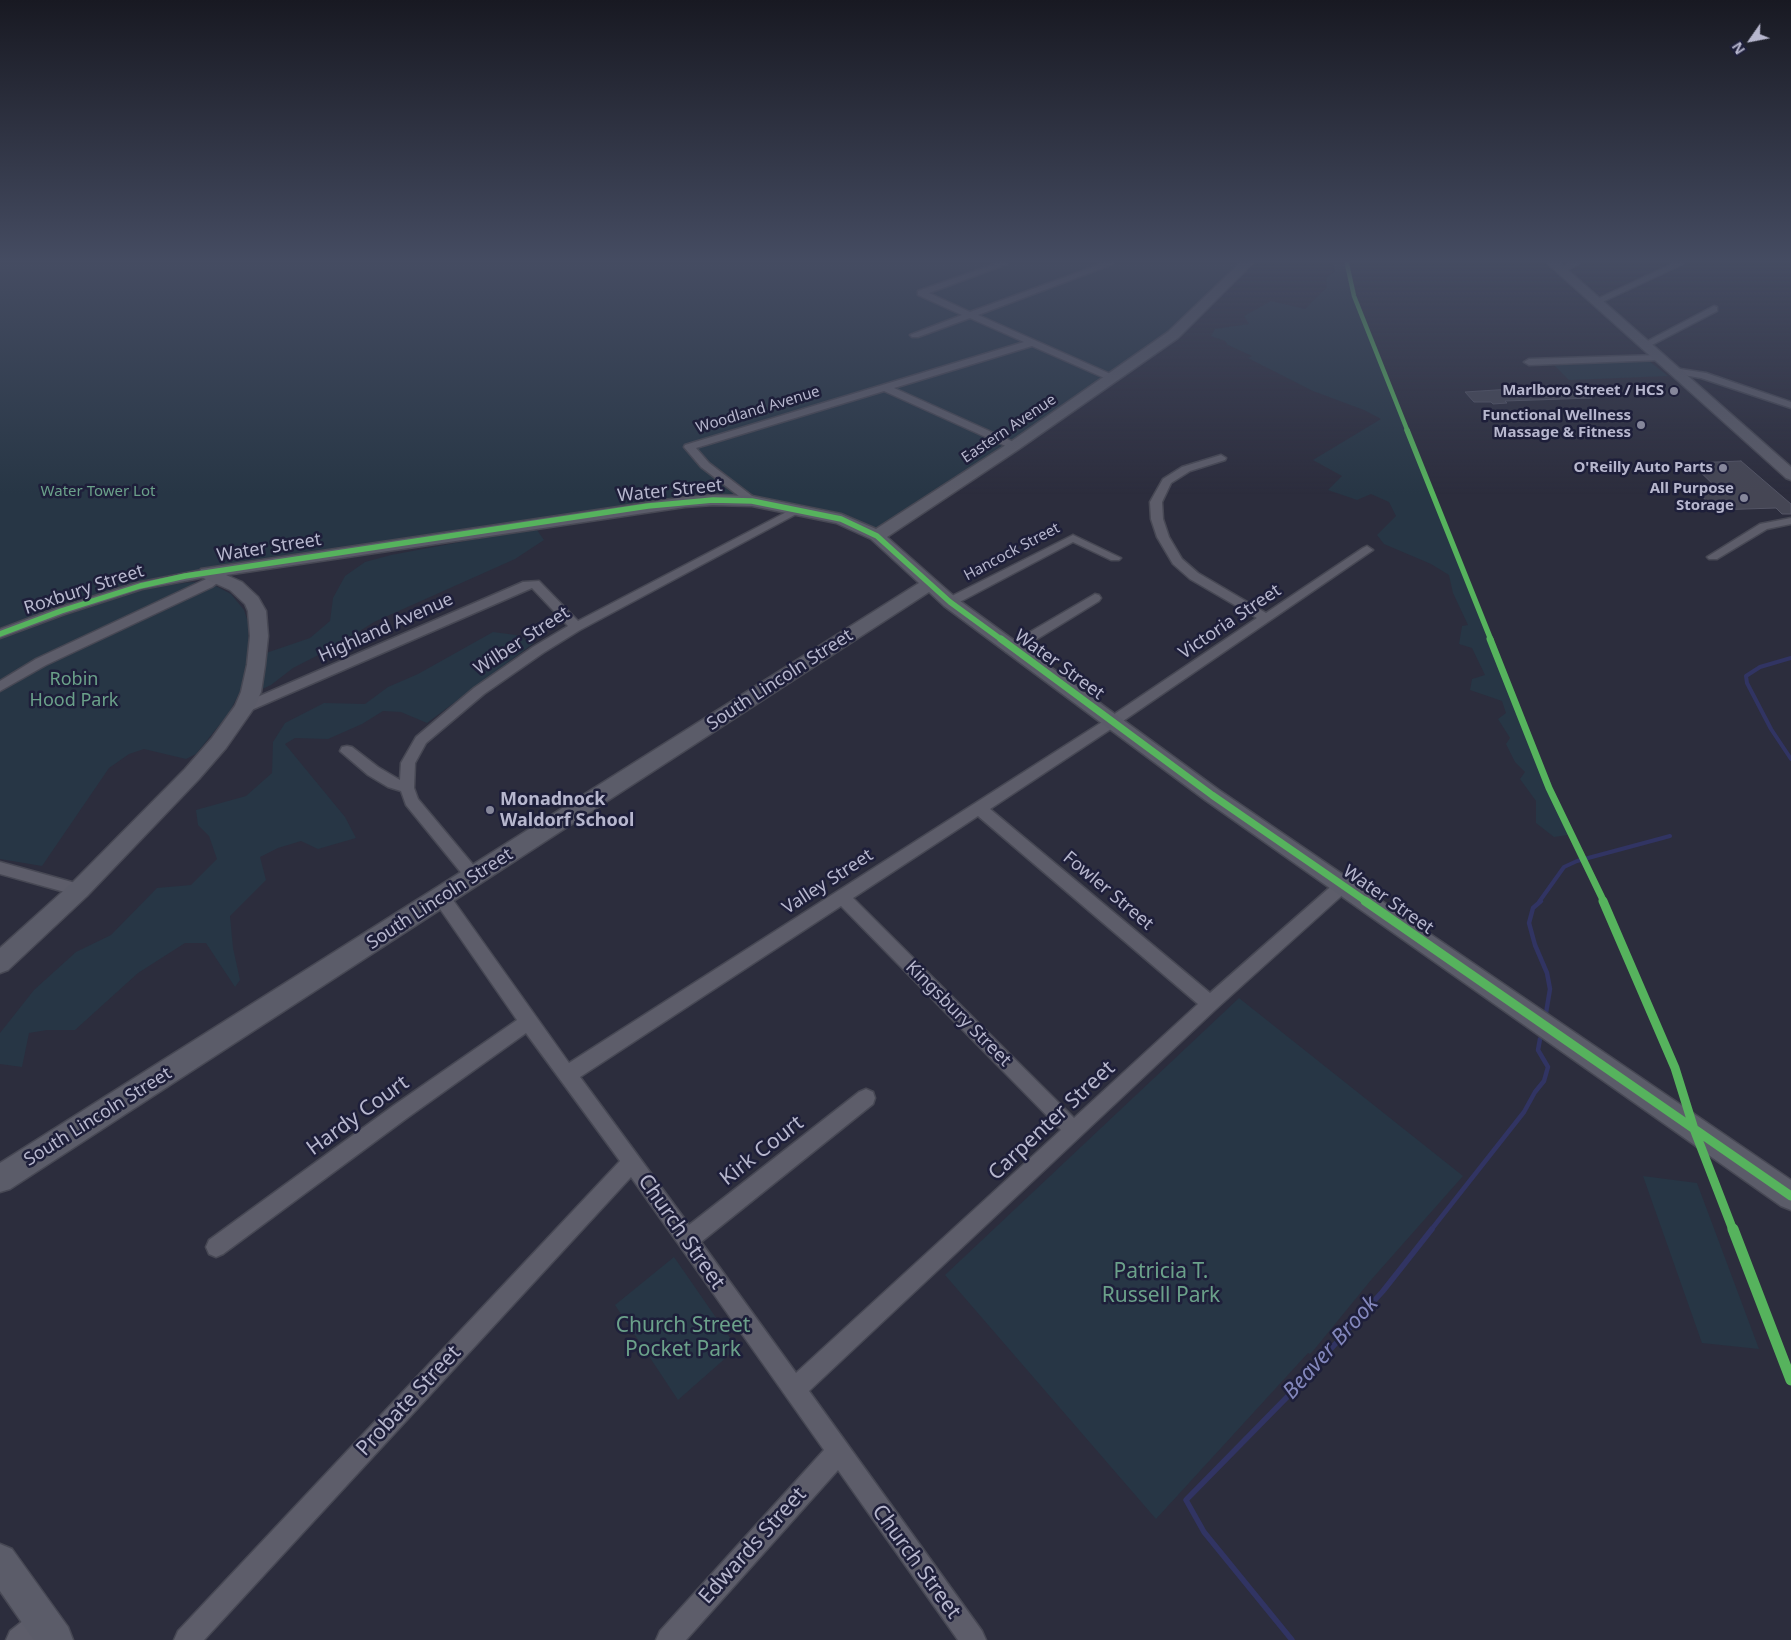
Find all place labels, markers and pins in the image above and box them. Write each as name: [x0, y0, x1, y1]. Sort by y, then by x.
place label: Marlboro Street / HCS: [1502, 382, 1664, 400]
marker: Marlboro Street / HCS: [1668, 385, 1680, 397]
place label: Functional Wellness Massage & Fitness: [1482, 407, 1631, 442]
marker: Functional Wellness Massage & Fitness: [1635, 419, 1647, 431]
place label: O'Reilly Auto Parts: [1574, 459, 1713, 477]
marker: O'Reilly Auto Parts: [1717, 462, 1729, 474]
place label: All Purpose Storage: [1650, 480, 1734, 515]
marker: All Purpose Storage: [1738, 492, 1750, 504]
place label: Monadnock Waldorf School: [500, 789, 634, 832]
marker: Monadnock Waldorf School: [484, 804, 496, 816]

